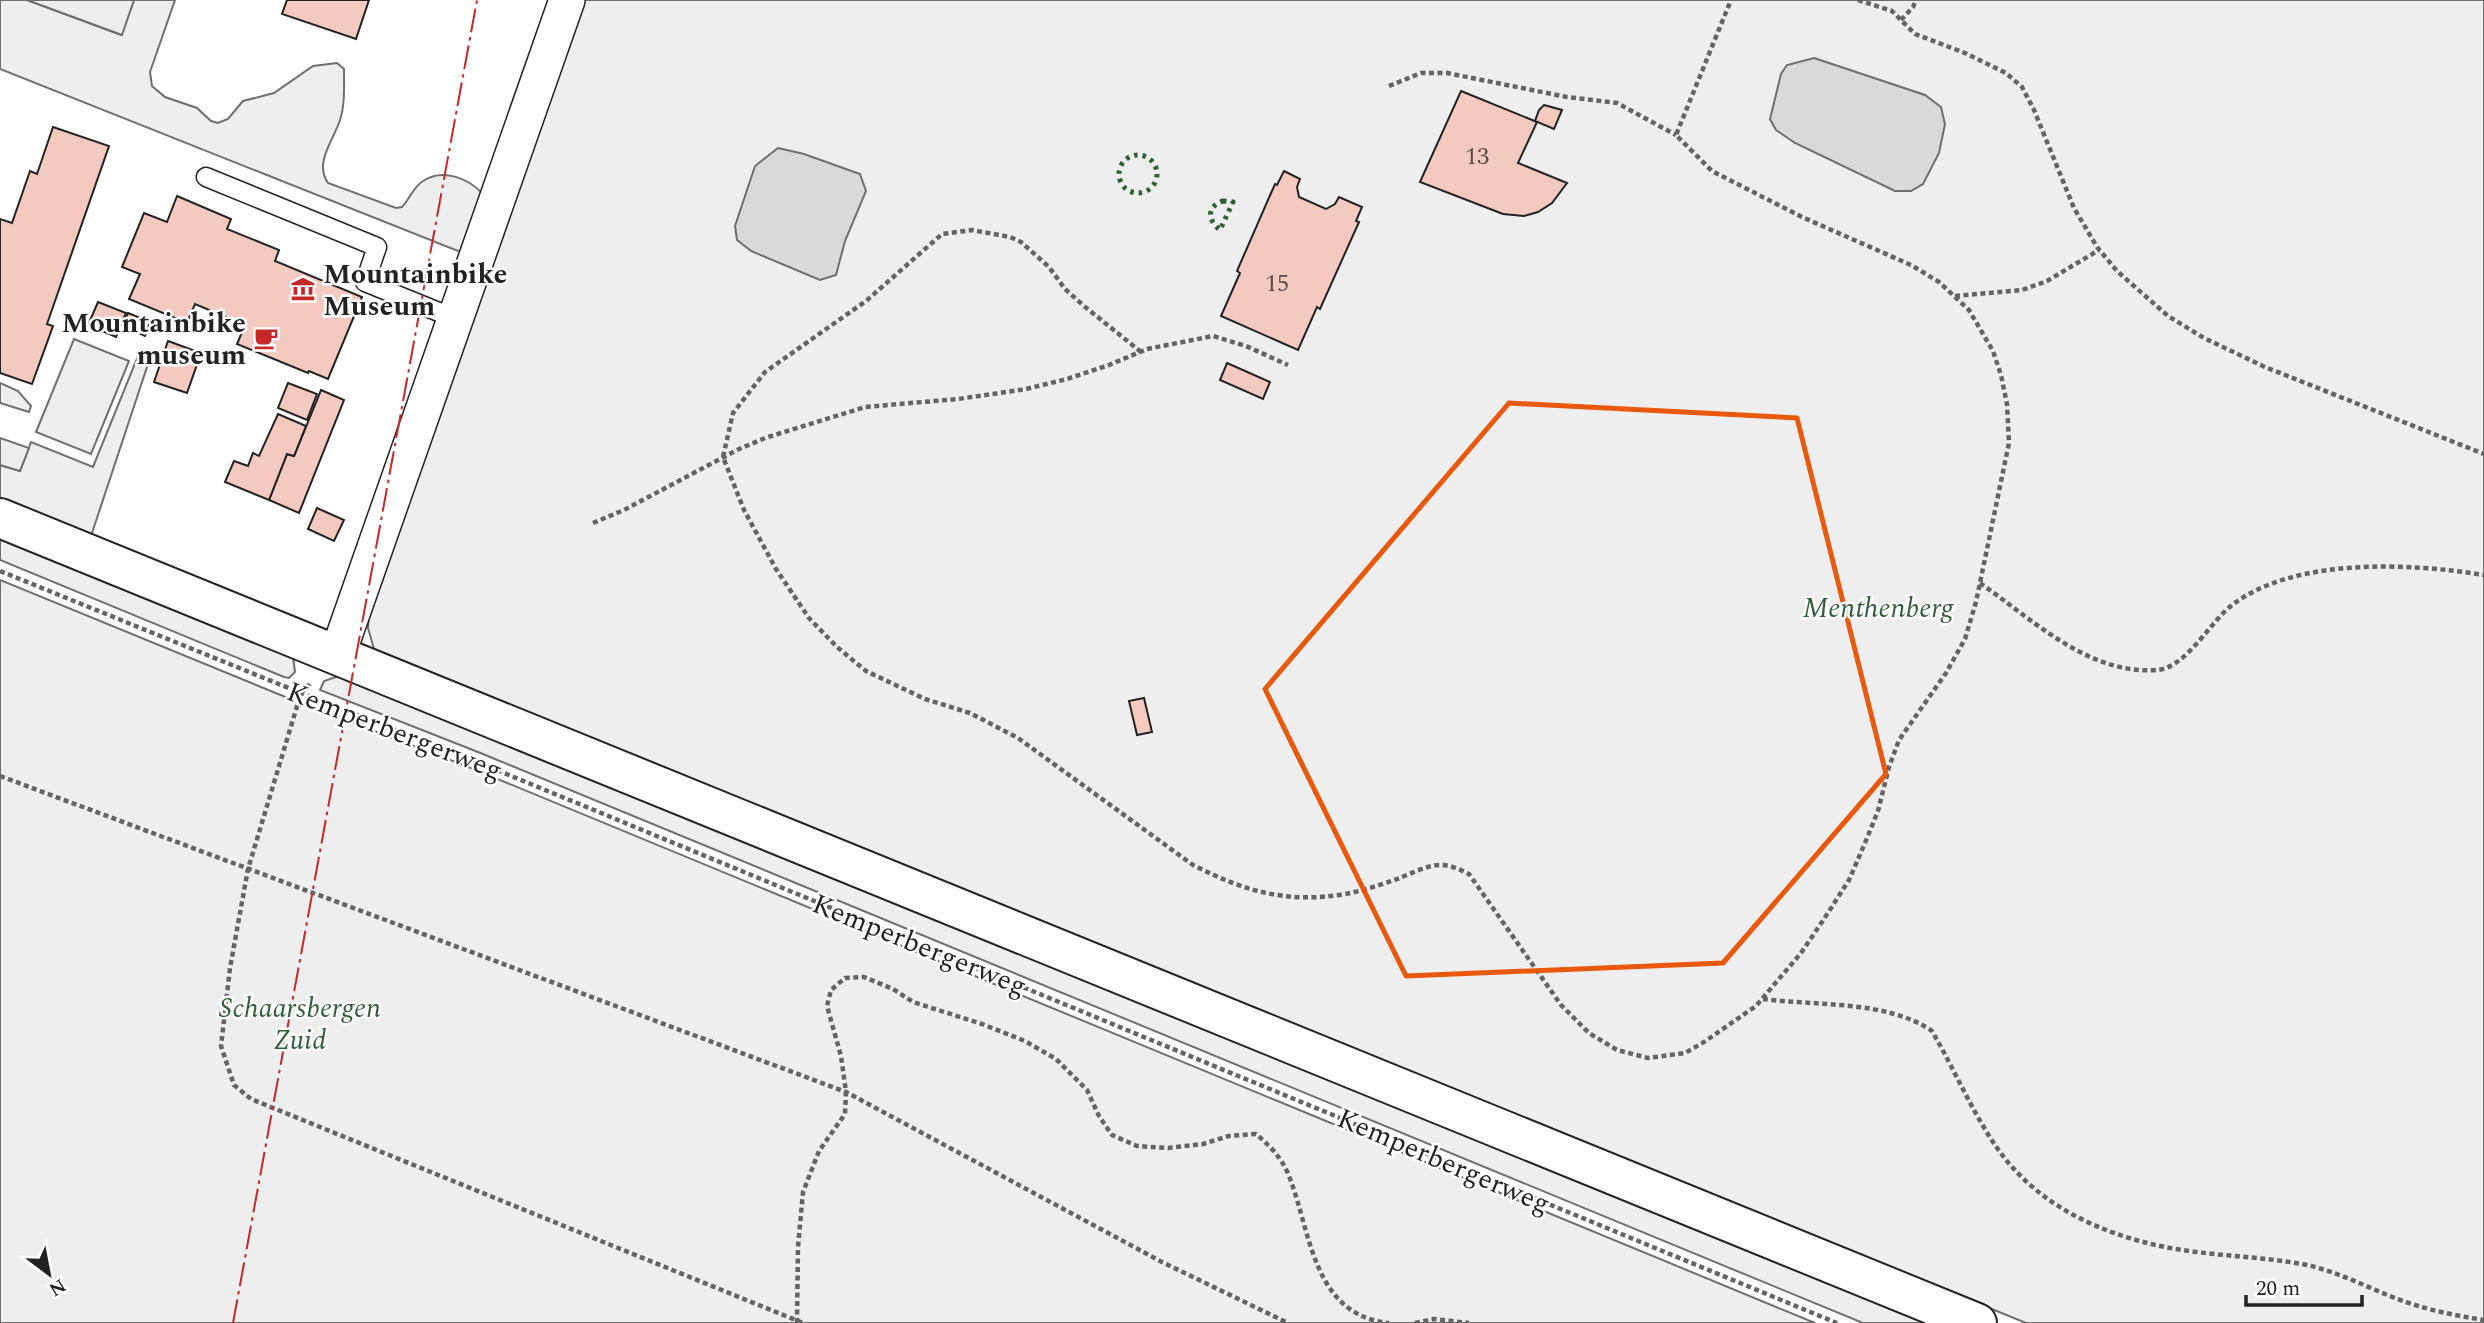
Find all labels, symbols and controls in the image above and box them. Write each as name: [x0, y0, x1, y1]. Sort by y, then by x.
house number: 13: [1465, 139, 1489, 175]
place label: Mountainbike Museum: [323, 253, 507, 328]
house number: 15: [1265, 266, 1289, 302]
museum icon: Mountainbike Museum: [289, 275, 317, 303]
place label: Mountainbike museum: [62, 302, 246, 377]
cafe icon: Mountainbike museum: [252, 324, 280, 352]
park label: Menthenberg: [1803, 587, 1955, 630]
street label: Kemperbergerweg: [280, 670, 509, 792]
street label: Kemperbergerweg: [806, 883, 1033, 1008]
park label: Schaarsbergen Zuid: [219, 987, 381, 1062]
street label: Kemperbergerweg: [1330, 1097, 1557, 1226]
north arrow: [14, 1239, 84, 1309]
scale bar: [2246, 1264, 2362, 1308]
text: N: [43, 1271, 71, 1304]
text: 20 m: [2256, 1273, 2300, 1305]

